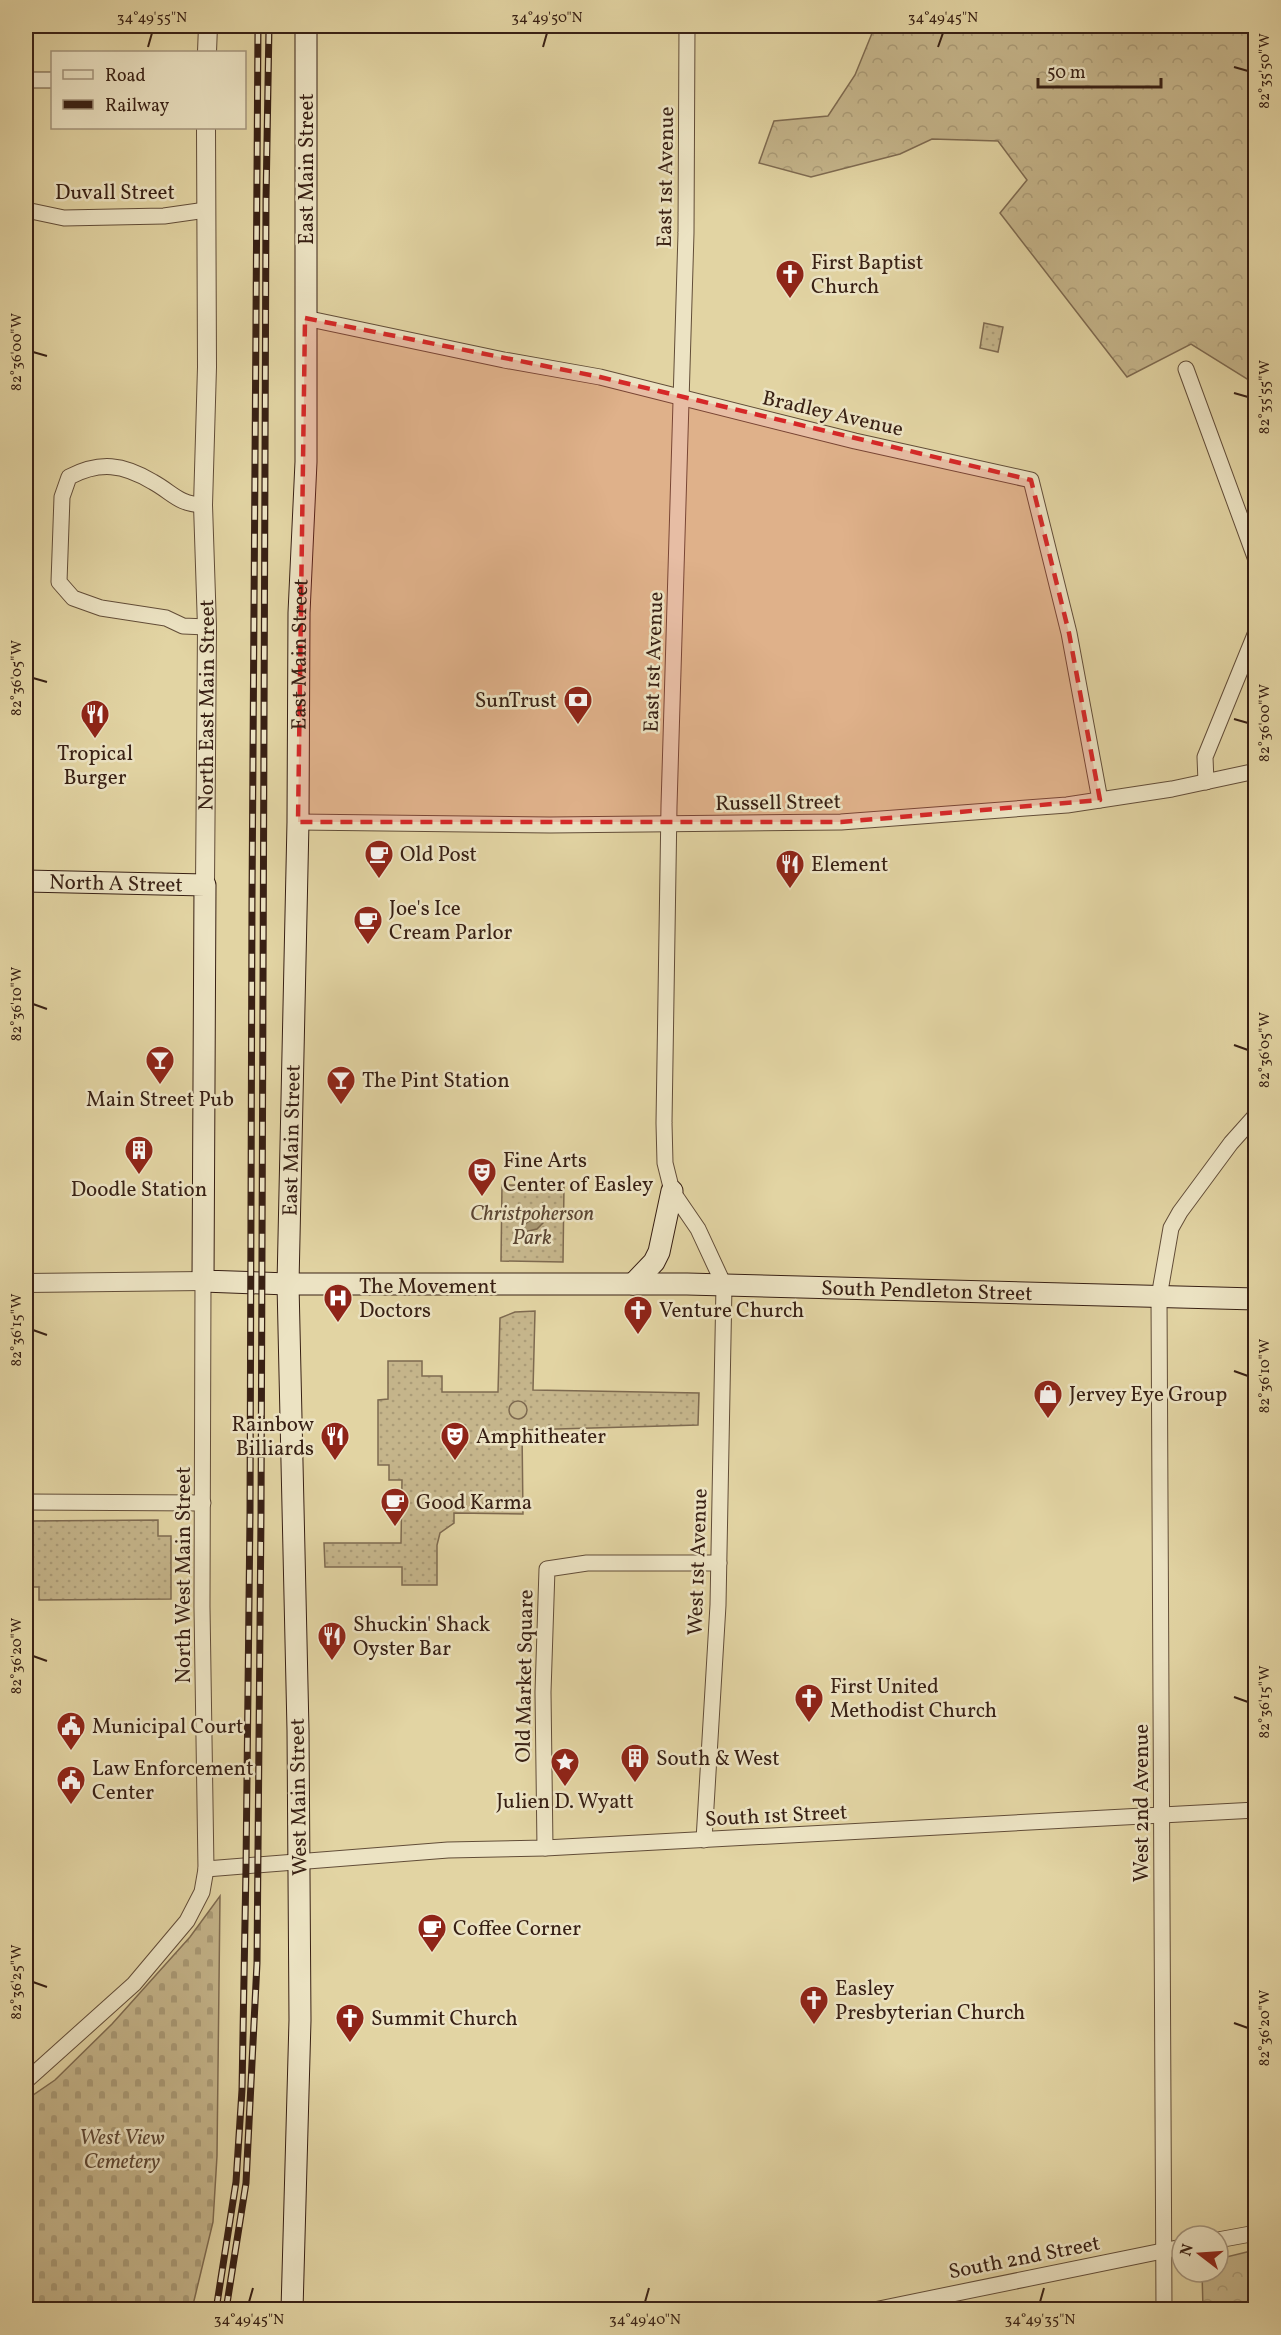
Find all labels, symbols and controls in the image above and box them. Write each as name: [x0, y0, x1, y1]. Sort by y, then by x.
text: 34°49'55"N: [117, 8, 187, 29]
text: 34°49'50"N: [511, 8, 583, 29]
text: 34°49'45"N: [908, 8, 978, 29]
text: 82°35'50"W: [1255, 33, 1276, 109]
legend: [51, 51, 246, 129]
scale bar: [1038, 51, 1161, 89]
text: 50 m: [1047, 61, 1086, 86]
text: Road: [105, 64, 146, 89]
street label: East Main Street: [293, 93, 322, 245]
text: Railway: [105, 94, 169, 119]
street label: East 1st Avenue: [651, 106, 682, 248]
street label: Duvall Street: [55, 179, 175, 208]
place label: First Baptist Church: [811, 249, 923, 302]
church icon: First Baptist Church: [774, 258, 806, 300]
text: 82°36'00"W: [7, 313, 28, 391]
text: 82°35'55"W: [1255, 360, 1276, 434]
street label: Bradley Avenue: [759, 384, 906, 445]
street label: East Main Street: [285, 578, 317, 730]
street label: East 1st Avenue: [638, 591, 671, 733]
street label: North East Main Street: [193, 599, 223, 811]
text: 82°36'05"W: [7, 640, 28, 716]
bank icon: SunTrust: [562, 684, 594, 726]
text: 82°36'00"W: [1255, 684, 1276, 762]
place label: SunTrust: [475, 687, 557, 716]
restaurant icon: Tropical Burger: [79, 698, 111, 740]
place label: Tropical Burger: [57, 740, 133, 793]
street label: Russell Street: [715, 788, 841, 819]
cafe icon: Old Post: [363, 838, 395, 880]
place label: Old Post: [400, 841, 477, 870]
restaurant icon: Element: [774, 848, 806, 890]
place label: Element: [811, 851, 888, 880]
street label: North A Street: [49, 869, 183, 901]
place label: Joe's Ice Cream Parlor: [389, 895, 513, 948]
cafe icon: Joe's Ice Cream Parlor: [352, 904, 384, 946]
text: 82°36'10"W: [7, 967, 28, 1041]
text: 82°36'05"W: [1255, 1012, 1276, 1088]
bar icon: Main Street Pub: [144, 1044, 176, 1086]
street label: East Main Street: [276, 1064, 309, 1217]
bar icon: The Pint Station: [325, 1064, 357, 1106]
place label: The Pint Station: [362, 1067, 510, 1096]
place label: Main Street Pub: [86, 1086, 234, 1115]
building icon: Doodle Station: [123, 1134, 155, 1176]
place label: Fine Arts Center of Easley: [503, 1147, 654, 1200]
theatre icon: Fine Arts Center of Easley: [466, 1156, 498, 1198]
place label: Doodle Station: [71, 1176, 207, 1205]
park label: Christpoherson Park: [470, 1200, 594, 1253]
place label: The Movement Doctors: [359, 1273, 497, 1326]
street label: South Pendleton Street: [821, 1275, 1033, 1309]
hospital icon: The Movement Doctors: [322, 1282, 354, 1324]
text: 82°36'15"W: [7, 1293, 28, 1367]
church icon: Venture Church: [622, 1294, 654, 1336]
place label: Venture Church: [659, 1297, 804, 1326]
text: 82°36'10"W: [1255, 1339, 1276, 1413]
shop icon: Jervey Eye Group: [1032, 1378, 1064, 1420]
place label: Jervey Eye Group: [1069, 1381, 1227, 1410]
place label: Rainbow Billiards: [232, 1411, 314, 1464]
restaurant icon: Rainbow Billiards: [319, 1420, 351, 1462]
theatre icon: Amphitheater: [439, 1420, 471, 1462]
place label: Amphitheater: [476, 1423, 606, 1452]
street label: North West Main Street: [170, 1466, 199, 1684]
cafe icon: Good Karma: [379, 1486, 411, 1528]
street label: West 1st Avenue: [681, 1488, 716, 1636]
place label: Good Karma: [416, 1489, 532, 1518]
street label: Old Market Square: [509, 1589, 542, 1763]
place label: Shuckin' Shack Oyster Bar: [353, 1611, 491, 1664]
text: 82°36'20"W: [7, 1618, 28, 1694]
restaurant icon: Shuckin' Shack Oyster Bar: [316, 1620, 348, 1662]
text: 82°36'15"W: [1255, 1665, 1276, 1739]
place label: First United Methodist Church: [830, 1673, 997, 1726]
church icon: First United Methodist Church: [793, 1682, 825, 1724]
public building icon: Municipal Court: [55, 1710, 87, 1752]
place label: Municipal Court: [92, 1713, 243, 1742]
street label: West Main Street: [284, 1718, 315, 1876]
street label: West 2nd Avenue: [1128, 1724, 1157, 1882]
building icon: South & West: [619, 1742, 651, 1784]
place label: South & West: [656, 1745, 780, 1774]
place icon: Julien D. Wyatt: [549, 1746, 581, 1788]
place label: Law Enforcement Center: [92, 1755, 254, 1808]
public building icon: Law Enforcement Center: [55, 1764, 87, 1806]
place label: Julien D. Wyatt: [496, 1788, 634, 1817]
street label: South 1st Street: [704, 1798, 848, 1835]
cafe icon: Coffee Corner: [416, 1912, 448, 1954]
place label: Coffee Corner: [453, 1915, 581, 1944]
text: 82°36'25"W: [7, 1944, 28, 2020]
place label: Easley Presbyterian Church: [835, 1975, 1025, 2028]
church icon: Easley Presbyterian Church: [798, 1984, 830, 2026]
text: 82°36'20"W: [1255, 1990, 1276, 2066]
church icon: Summit Church: [334, 2002, 366, 2044]
place label: Summit Church: [371, 2005, 518, 2034]
park label: West View Cemetery: [79, 2124, 165, 2177]
north arrow: [1170, 2224, 1230, 2284]
street label: South 2nd Street: [946, 2230, 1102, 2287]
text: N: [1175, 2241, 1200, 2259]
text: 34°49'45"N: [214, 2310, 284, 2331]
text: 34°49'40"N: [609, 2310, 681, 2331]
text: 34°49'35"N: [1005, 2310, 1075, 2331]

